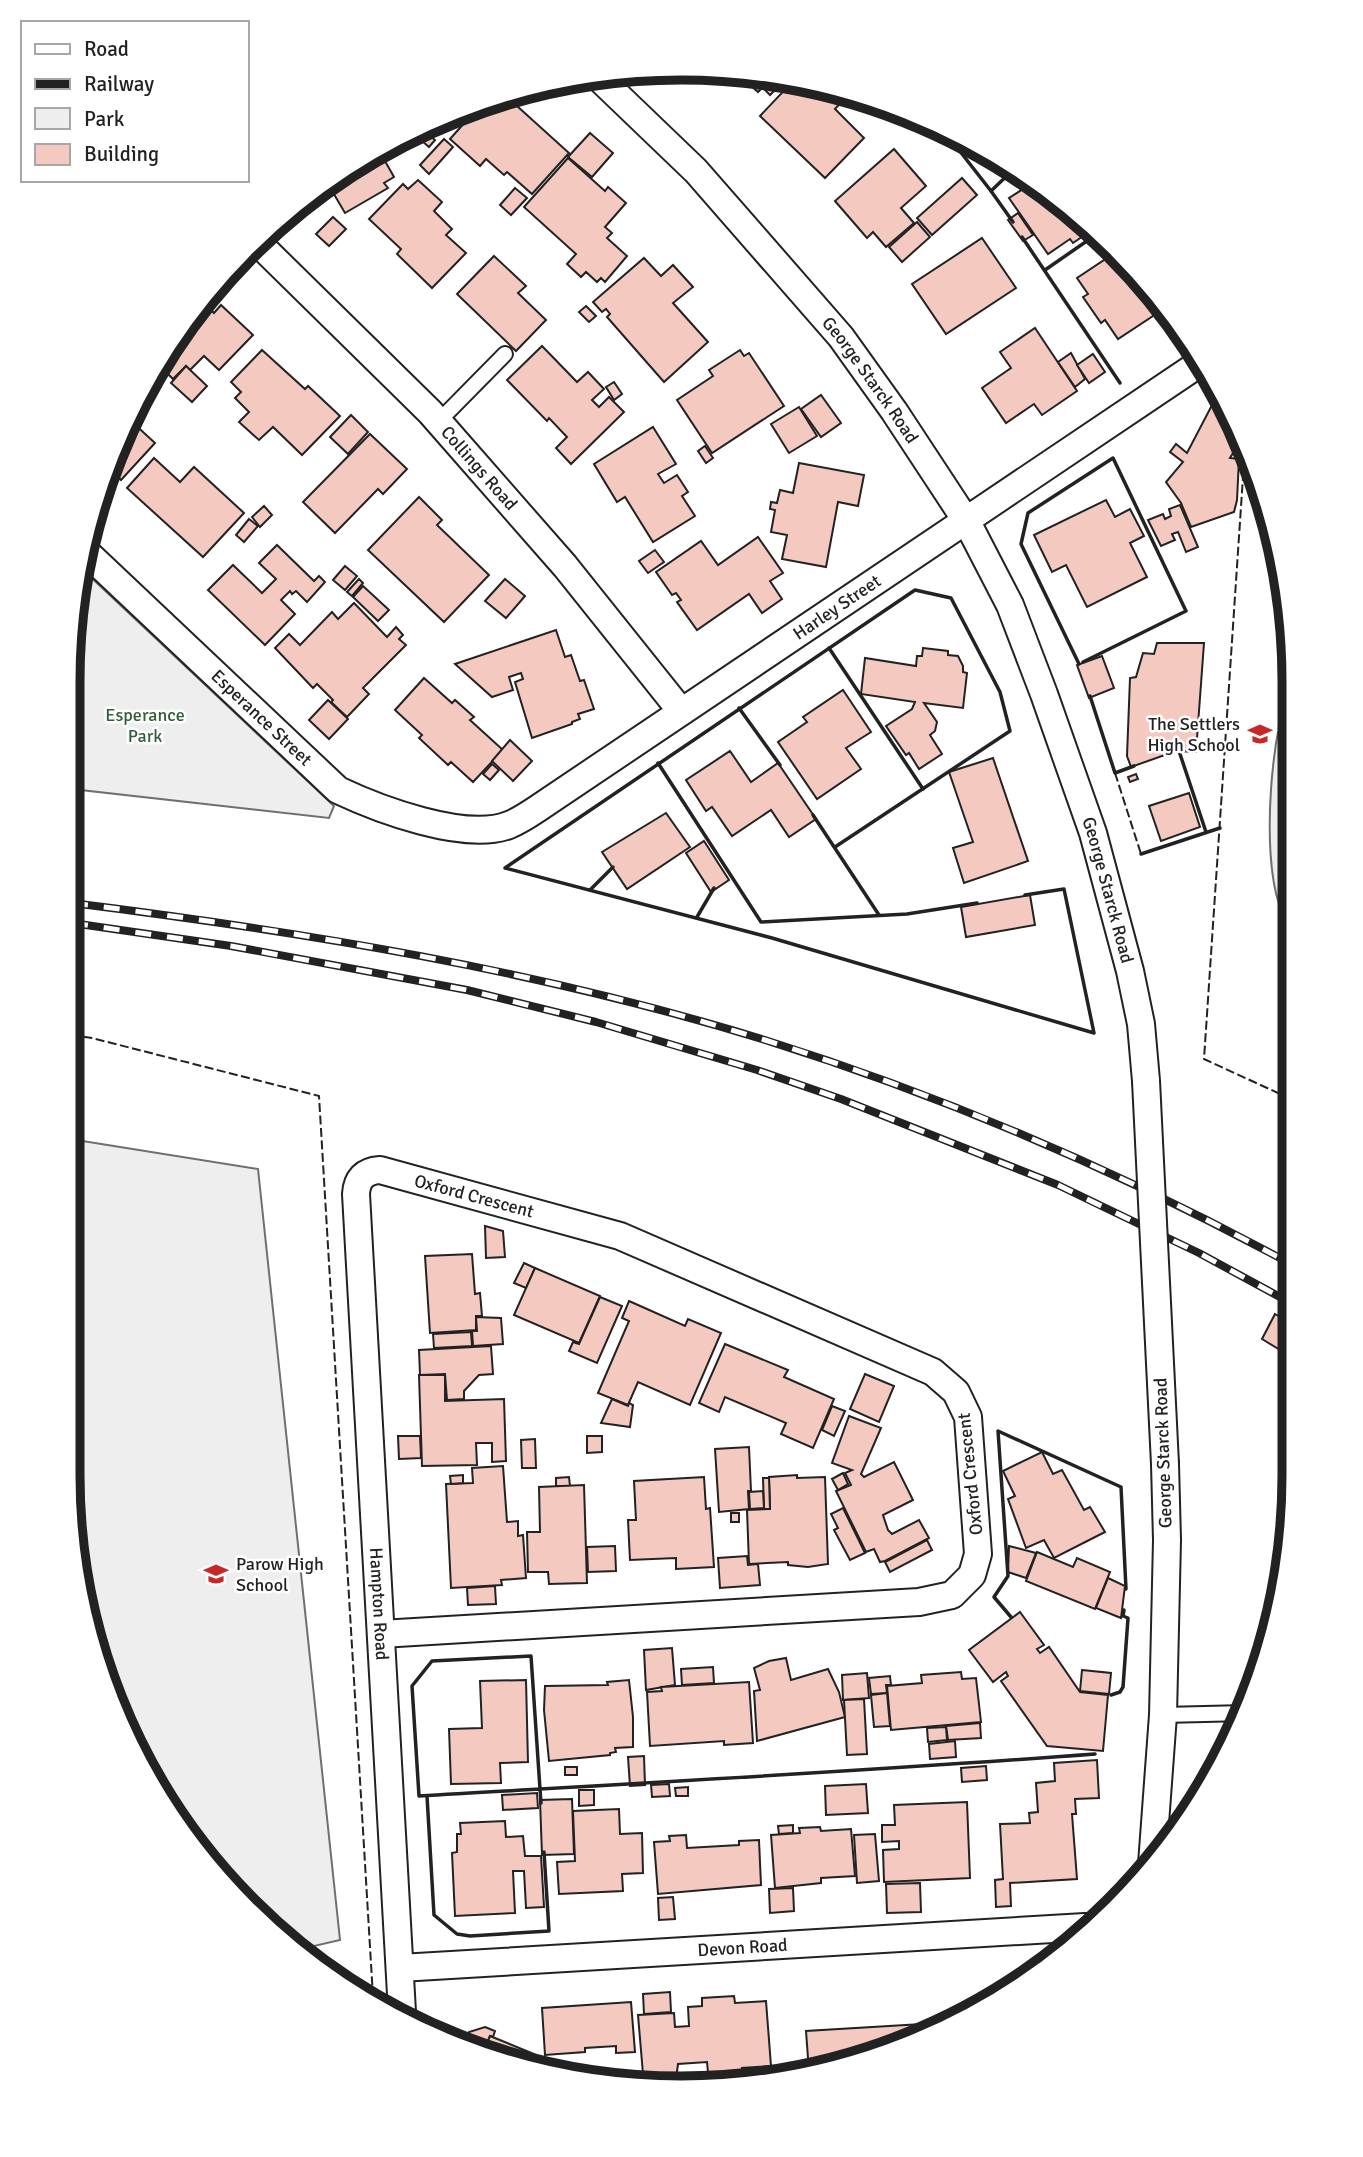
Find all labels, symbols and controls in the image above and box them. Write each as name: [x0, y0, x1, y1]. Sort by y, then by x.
legend: [21, 21, 248, 182]
text: Road: [84, 36, 129, 62]
text: Railway: [84, 71, 154, 97]
text: Park: [84, 106, 125, 132]
text: Building: [84, 141, 159, 167]
street label: George Starck Road: [817, 312, 923, 447]
street label: Collings Road: [436, 421, 522, 515]
street label: Harley Street: [789, 570, 885, 645]
street label: Esperance Street: [207, 665, 316, 771]
park label: Esperance Park: [105, 704, 185, 747]
place label: The Settlers High School: [1147, 713, 1240, 756]
school or university icon: The Settlers High School: [1246, 720, 1274, 748]
street label: George Starck Road: [1077, 814, 1138, 966]
street label: Oxford Crescent: [412, 1169, 536, 1223]
street label: George Starck Road: [1149, 1377, 1177, 1529]
street label: Oxford Crescent: [953, 1412, 987, 1536]
street label: Hampton Road: [365, 1547, 393, 1661]
place label: Parow High School: [236, 1553, 324, 1596]
school or university icon: Parow High School: [202, 1560, 230, 1588]
street label: Devon Road: [697, 1934, 788, 1961]

